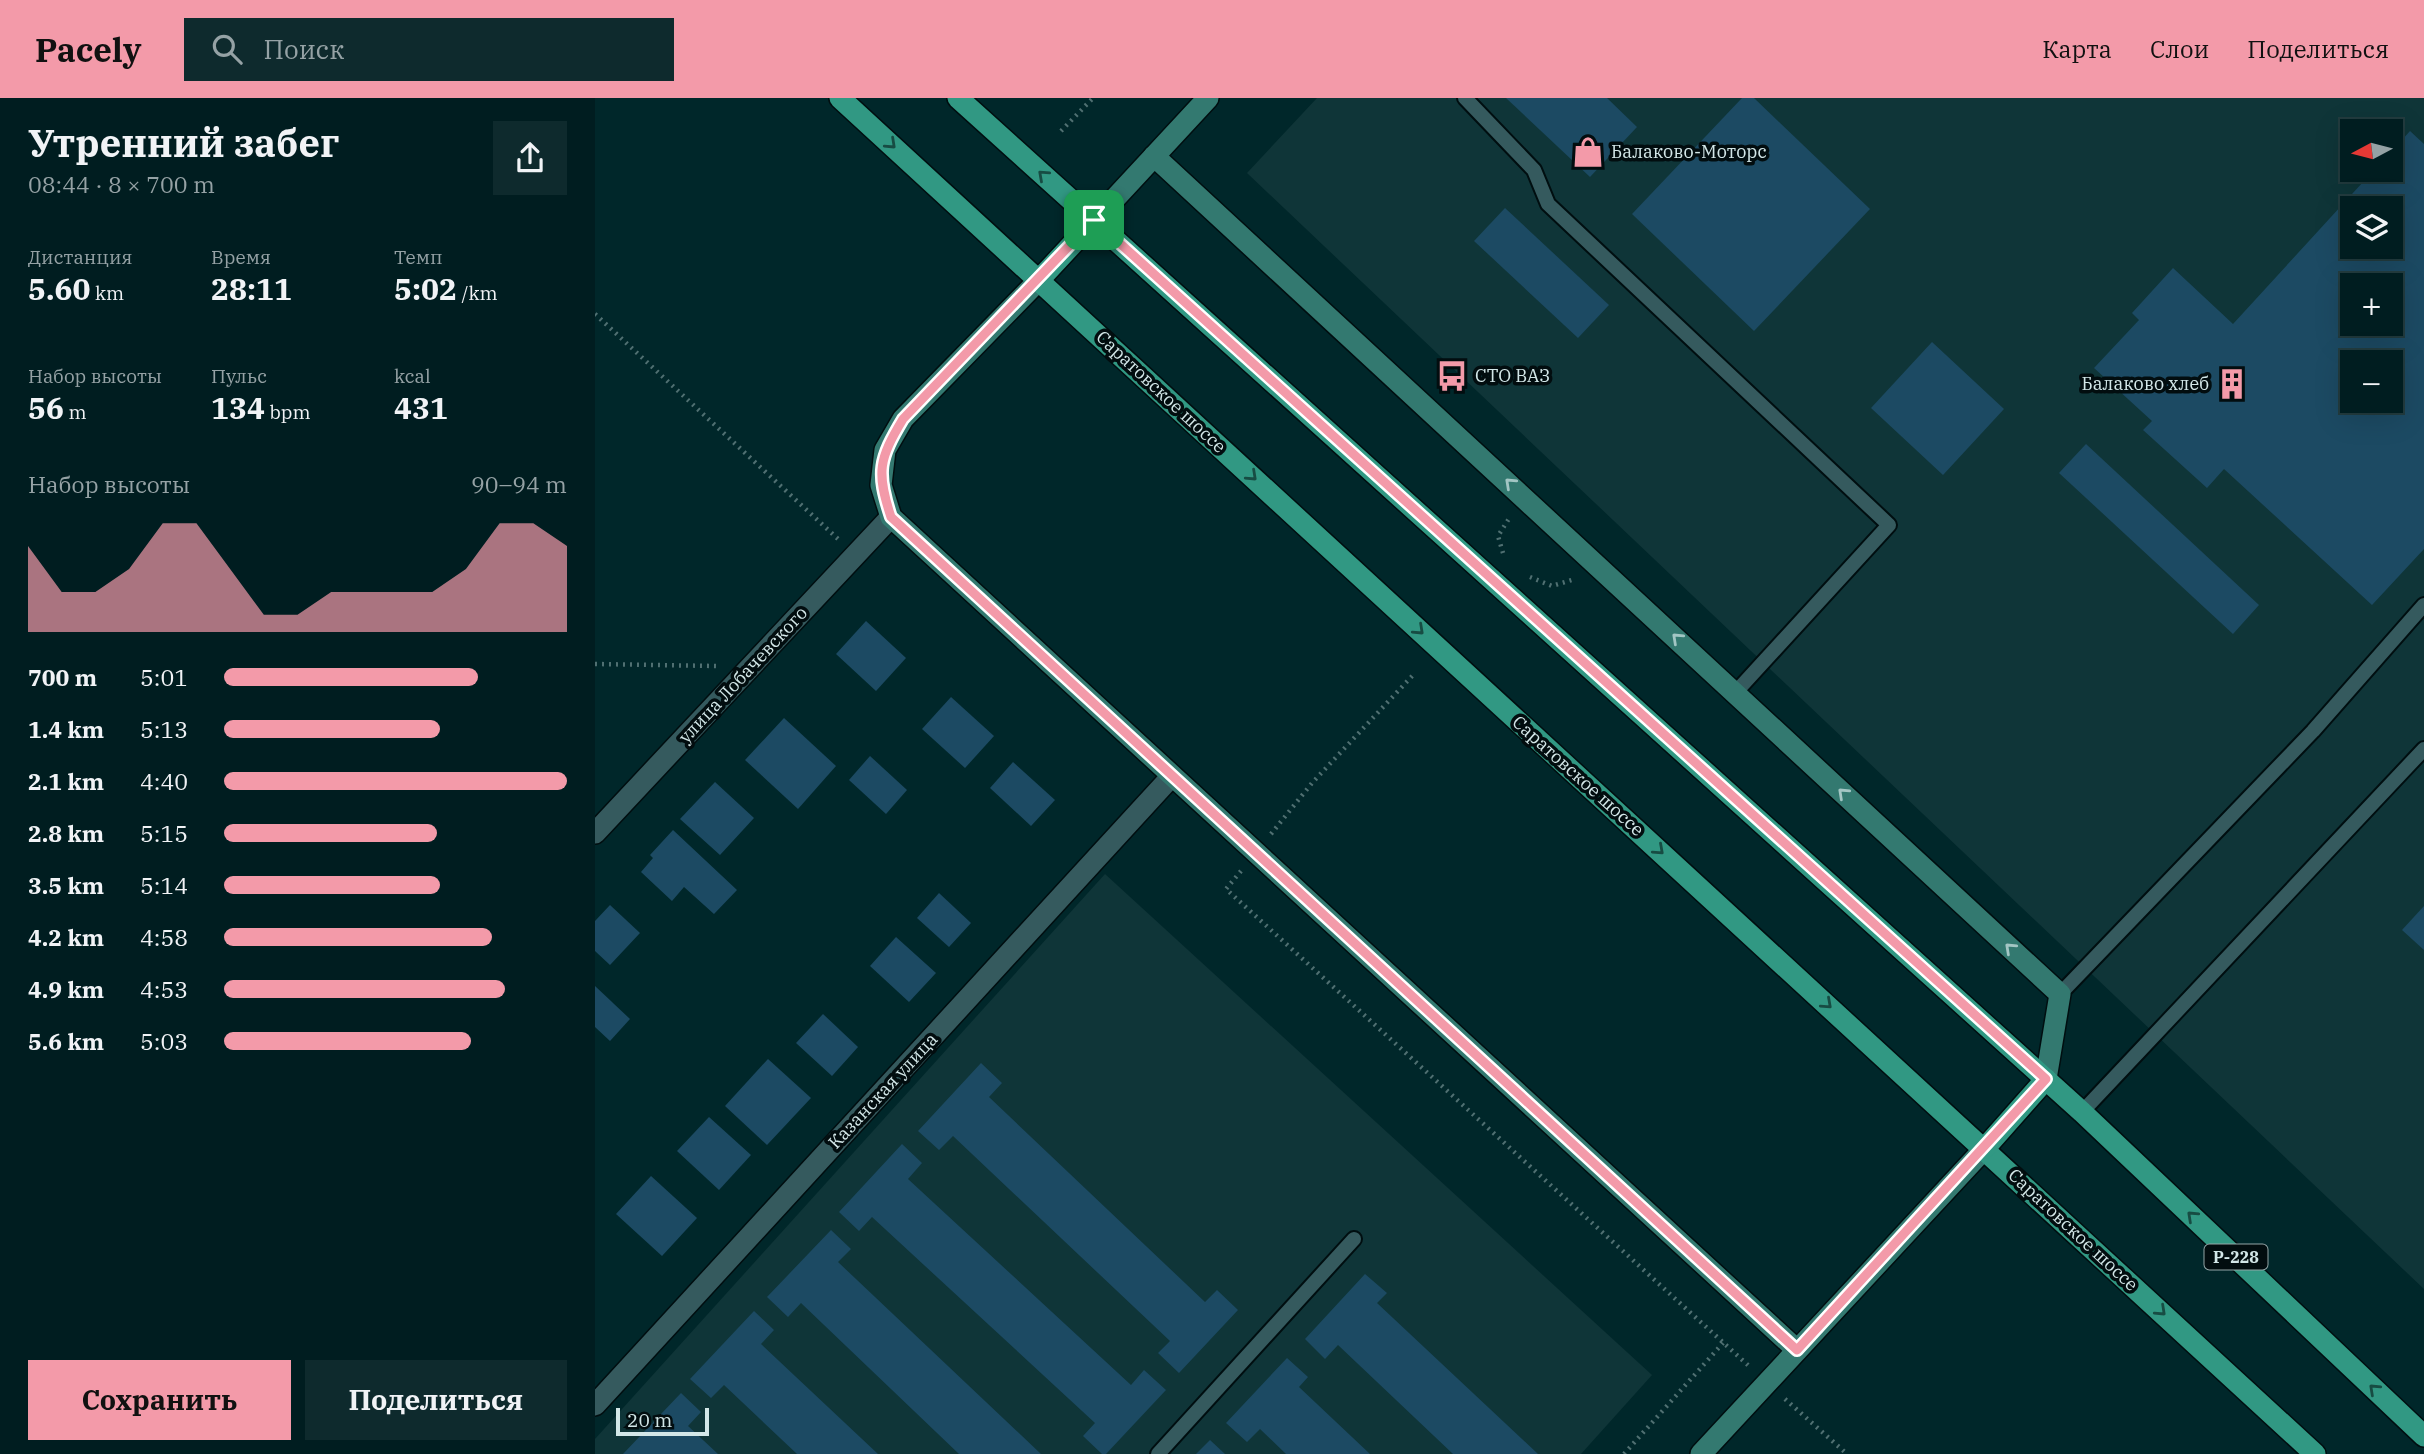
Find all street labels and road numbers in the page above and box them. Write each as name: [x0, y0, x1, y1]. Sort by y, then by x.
street label: Саратовское шоссе: [1092, 325, 1231, 458]
street label: улица Лобачевского: [673, 601, 812, 748]
street label: Саратовское шоссе: [1508, 710, 1649, 841]
street label: Казанская улица: [823, 1028, 942, 1153]
street label: Саратовское шоссе: [2004, 1163, 2143, 1296]
road number: Р-228: [2205, 1245, 2267, 1270]

